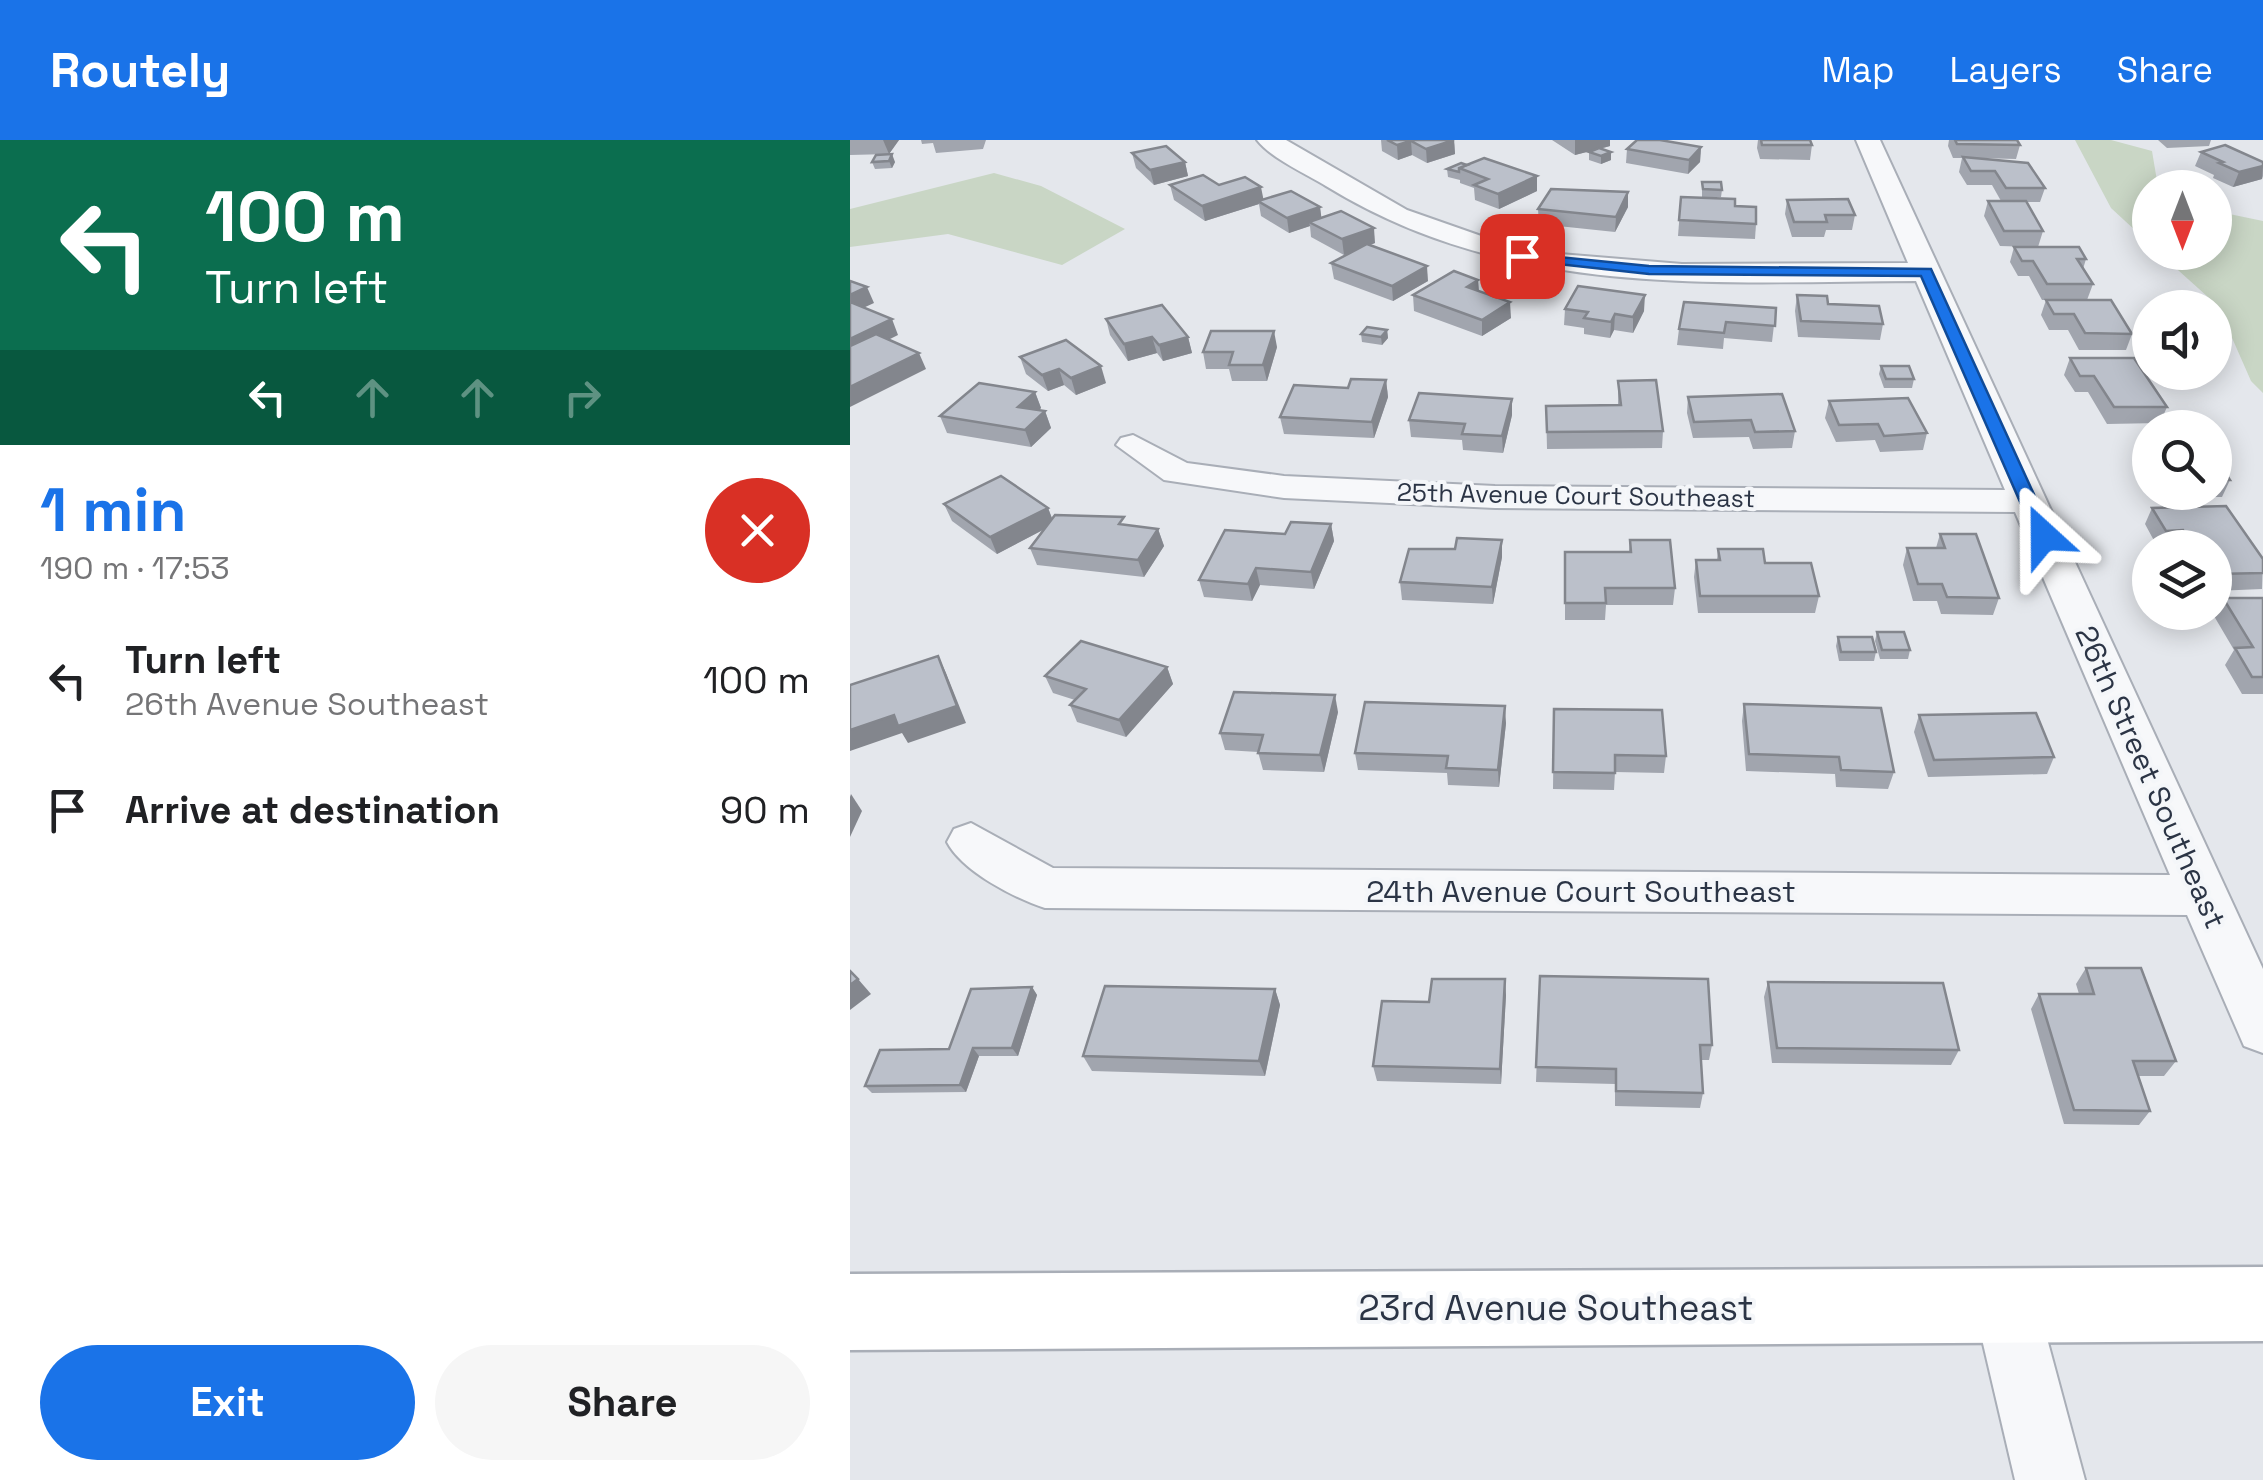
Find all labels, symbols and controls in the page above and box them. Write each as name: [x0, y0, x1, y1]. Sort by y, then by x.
text: Routely: [50, 40, 230, 101]
text: Map: [1821, 48, 1894, 92]
text: Layers: [1949, 48, 2062, 92]
text: Share: [2117, 48, 2213, 92]
north arrow: [2132, 170, 2232, 270]
map controls: [2132, 170, 2232, 630]
text: 100 m: [205, 172, 405, 261]
icon: left: [40, 180, 170, 310]
pin: [1480, 214, 1565, 299]
icon: arrive: [1495, 229, 1550, 284]
text: Turn left: [205, 259, 388, 316]
button: sound: [2132, 290, 2232, 390]
icon: left: [240, 370, 295, 425]
icon: ahead: [345, 370, 400, 425]
icon: ahead: [450, 370, 505, 425]
icon: right: [555, 370, 610, 425]
button: search: [2132, 410, 2232, 510]
text: 1 min: [40, 472, 187, 549]
street label: 25th Avenue Court Southeast: [1397, 476, 1755, 514]
button: close: [705, 478, 810, 583]
position arrow: [1992, 484, 2096, 588]
button: layers: [2132, 530, 2232, 630]
text: 190 m · 17:53: [40, 548, 230, 588]
street label: 26th Street Southeast: [2067, 620, 2235, 934]
text: Turn left: [125, 636, 281, 684]
icon: left: [40, 653, 95, 708]
text: 100 m: [703, 656, 810, 704]
text: 26th Avenue Southeast: [125, 684, 489, 724]
icon: arrive: [40, 783, 95, 838]
text: Arrive at destination: [125, 786, 500, 834]
text: 90 m: [720, 786, 810, 834]
street label: 24th Avenue Court Southeast: [1366, 872, 1796, 911]
street label: 23rd Avenue Southeast: [1358, 1286, 1754, 1330]
button: Exit: [40, 1345, 415, 1460]
button: Share: [435, 1345, 810, 1460]

